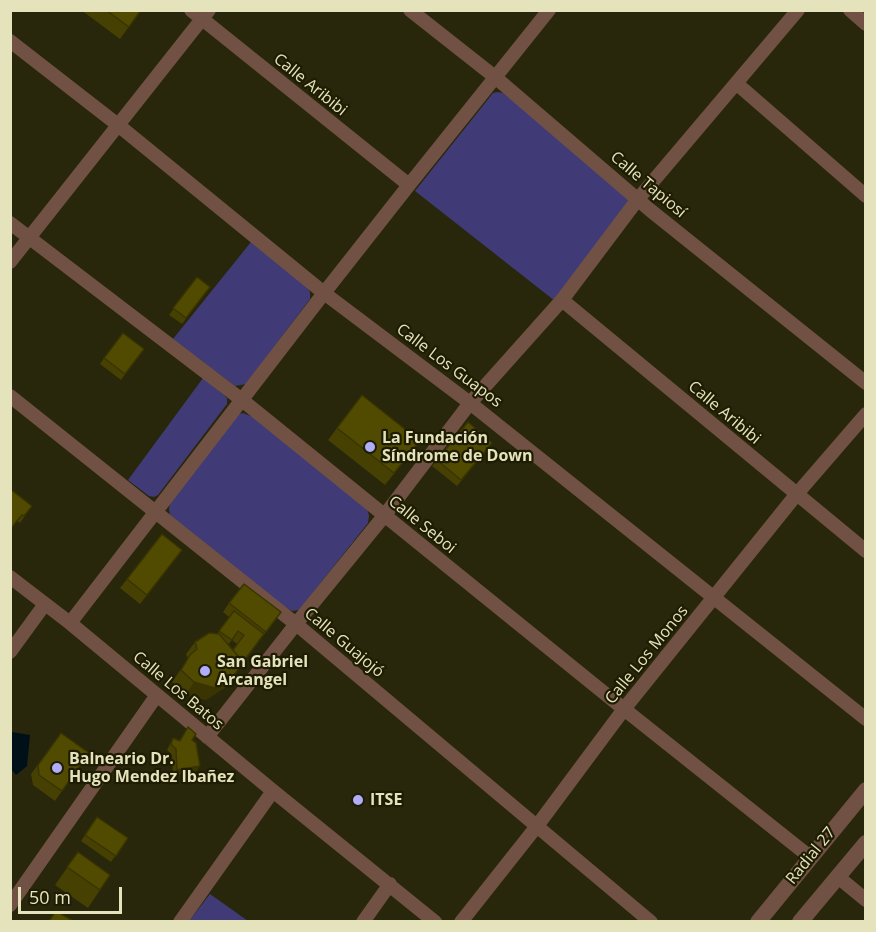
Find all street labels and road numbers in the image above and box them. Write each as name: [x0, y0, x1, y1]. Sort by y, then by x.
street label: Calle Aribibi: [270, 50, 350, 120]
street label: Calle Tapiosí: [606, 148, 690, 222]
street label: Calle Los Guapos: [392, 320, 506, 412]
street label: Calle Aribibi: [684, 377, 764, 449]
street label: Calle Seboi: [384, 492, 460, 558]
street label: Calle Los Monos: [601, 602, 693, 708]
street label: Calle Guajojó: [300, 604, 388, 682]
street label: Calle Los Batos: [129, 648, 227, 734]
street label: Radial 27: [782, 824, 840, 888]

